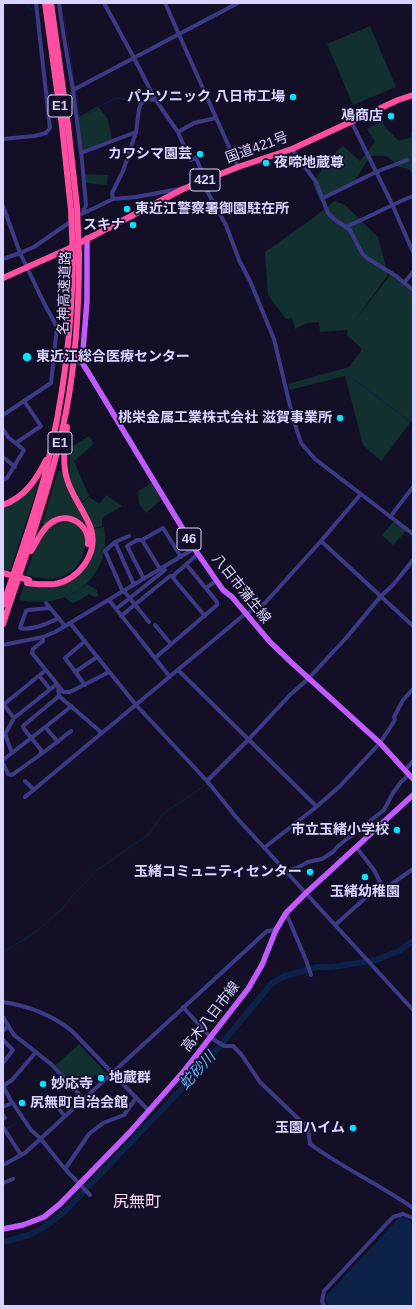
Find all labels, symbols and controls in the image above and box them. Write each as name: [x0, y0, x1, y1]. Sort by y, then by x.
place label: パナソニック 八日市工場: [127, 89, 285, 105]
marker: パナソニック 八日市工場: [288, 92, 298, 102]
road number: E1: [48, 95, 72, 117]
place label: 鳰商店: [341, 108, 383, 124]
marker: 鳰商店: [386, 111, 396, 121]
street label: 国道421号: [223, 129, 291, 167]
place label: カワシマ園芸: [108, 146, 192, 162]
marker: カワシマ園芸: [195, 149, 205, 159]
place label: 夜啼地蔵尊: [274, 155, 344, 171]
marker: 夜啼地蔵尊: [261, 158, 271, 168]
road number: 421: [190, 169, 220, 191]
place label: 東近江警察署御園駐在所: [135, 201, 289, 217]
marker: 東近江警察署御園駐在所: [122, 204, 132, 214]
place label: スキナ: [83, 217, 125, 233]
marker: スキナ: [128, 220, 138, 230]
street label: 名神高速道路: [55, 251, 75, 335]
place label: 東近江総合医療センター: [36, 349, 190, 365]
marker: 東近江総合医療センター: [21, 351, 33, 363]
place label: 桃栄金属工業株式会社 滋賀事業所: [118, 410, 332, 426]
marker: 桃栄金属工業株式会社 滋賀事業所: [335, 413, 345, 423]
road number: E1: [48, 432, 72, 454]
road number: 46: [177, 528, 201, 550]
street label: 八日市蒲生線: [208, 551, 274, 627]
place label: 市立玉緒小学校: [291, 822, 389, 838]
marker: 市立玉緒小学校: [392, 825, 402, 835]
place label: 玉緒コミュニティセンター: [134, 864, 302, 880]
marker: 玉緒コミュニティセンター: [305, 867, 315, 877]
marker: 玉緒幼稚園: [360, 872, 370, 882]
place label: 玉緒幼稚園: [330, 884, 400, 900]
street label: 高木八日市線: [179, 979, 243, 1055]
water label: 蛇砂川: [176, 1048, 220, 1094]
place label: 地蔵群: [109, 1070, 151, 1086]
marker: 地蔵群: [96, 1073, 106, 1083]
place label: 妙応寺: [51, 1076, 93, 1092]
marker: 妙応寺: [38, 1079, 48, 1089]
place label: 尻無町自治会館: [30, 1095, 128, 1111]
marker: 尻無町自治会館: [17, 1098, 27, 1108]
place label: 玉園ハイム: [275, 1120, 345, 1136]
marker: 玉園ハイム: [348, 1123, 358, 1133]
district label: 尻無町: [113, 1193, 161, 1213]

